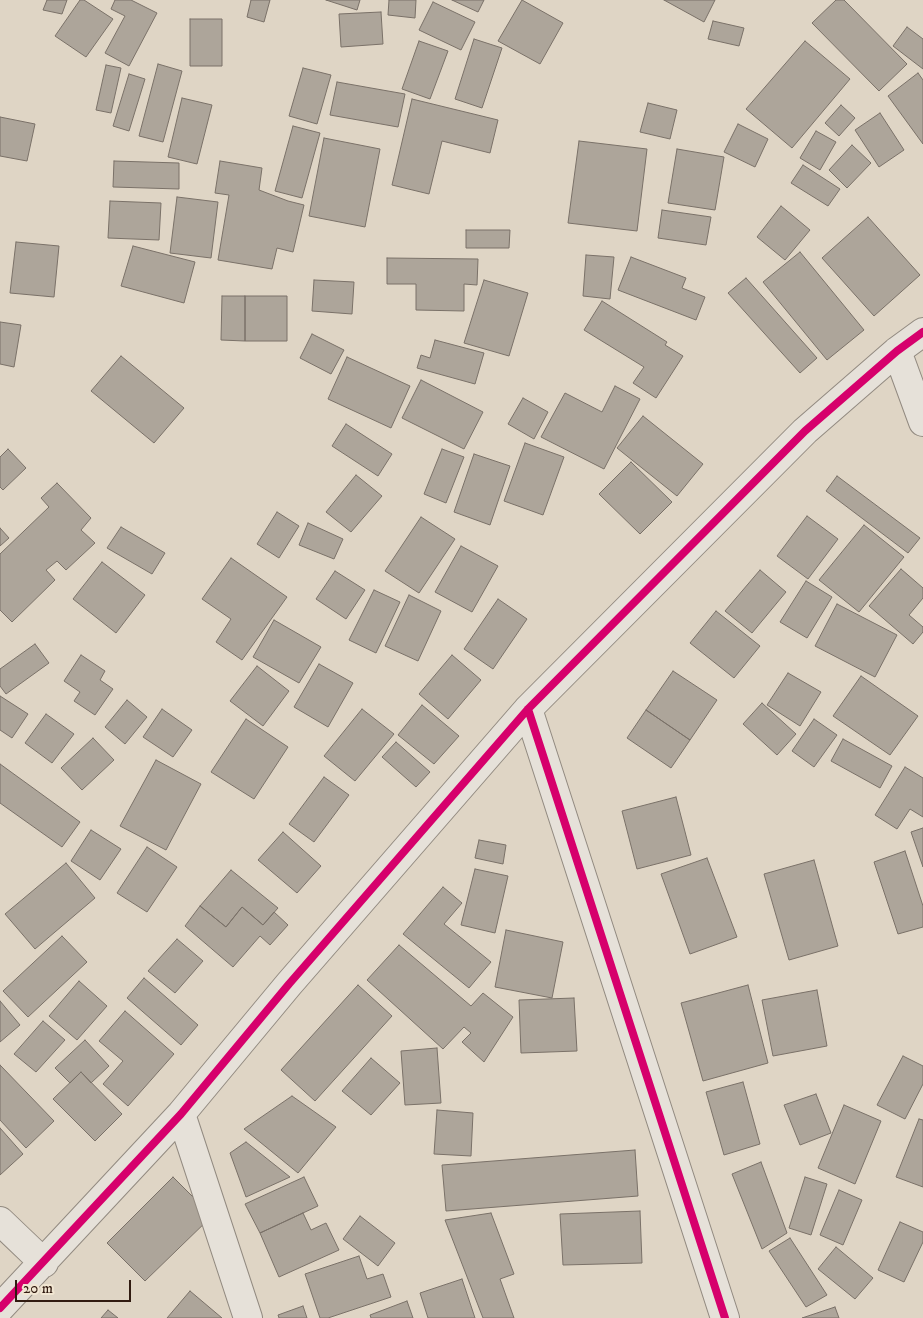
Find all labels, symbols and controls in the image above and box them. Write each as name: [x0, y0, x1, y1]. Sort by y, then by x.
scale bar: [18, 1270, 134, 1302]
text: 20 m: [23, 1279, 53, 1298]

